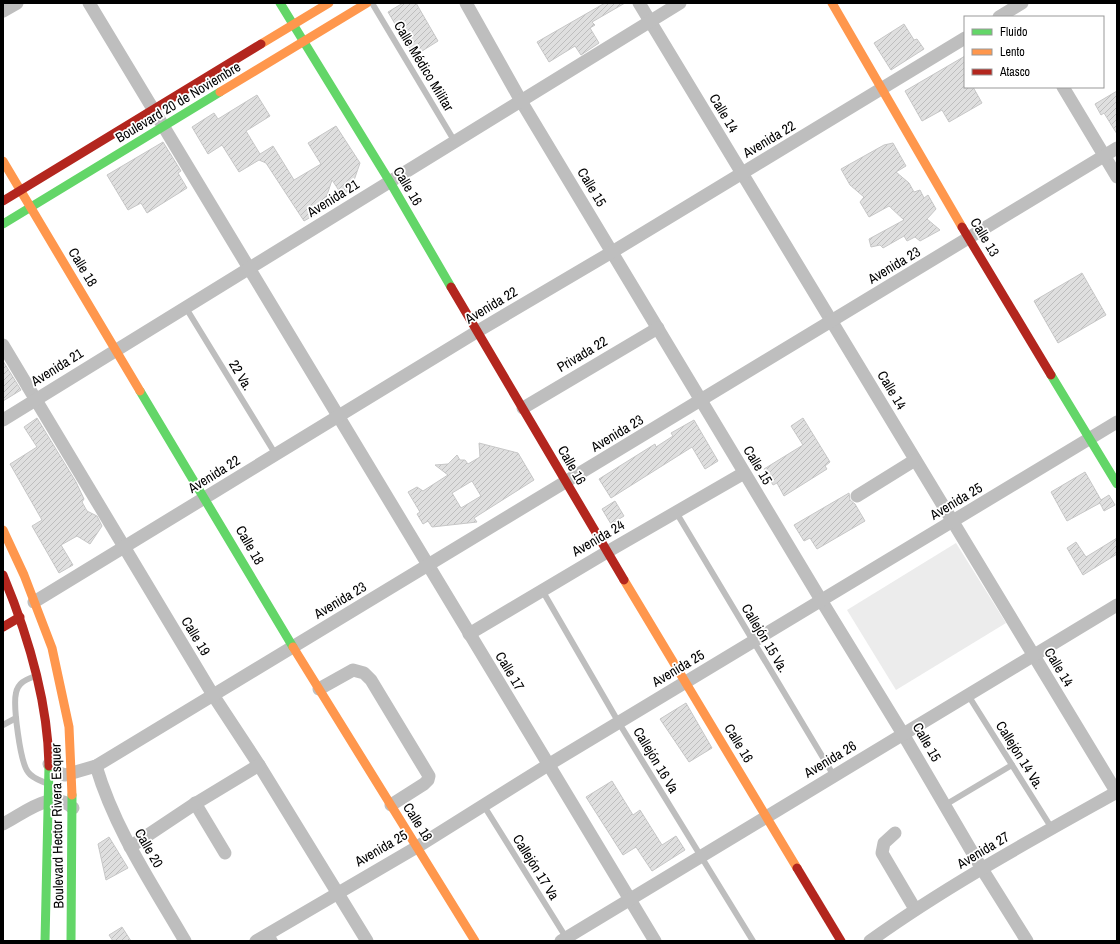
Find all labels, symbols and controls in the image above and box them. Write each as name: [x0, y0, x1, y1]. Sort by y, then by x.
legend: [964, 16, 1104, 88]
street label: Calle Médico Militar: [390, 18, 458, 115]
text: Fluido: [1000, 24, 1027, 40]
text: Lento: [1000, 44, 1025, 60]
street label: Boulevard 20 de Noviembre: [112, 57, 244, 147]
text: Atasco: [999, 64, 1030, 80]
street label: Calle 14: [705, 90, 743, 136]
street label: Avenida 22: [739, 116, 798, 162]
street label: Calle 16: [389, 163, 427, 209]
street label: Calle 15: [573, 164, 611, 210]
street label: Avenida 21: [303, 175, 363, 222]
street label: Calle 13: [966, 214, 1004, 260]
street label: Avenida 23: [864, 242, 923, 288]
street label: Calle 18: [64, 244, 102, 290]
street label: Avenida 22: [461, 282, 520, 328]
street label: Privada 22: [554, 332, 610, 376]
street label: Avenida 21: [27, 344, 87, 391]
street label: 22 Va.: [225, 356, 257, 394]
street label: Calle 14: [873, 367, 911, 413]
street label: Avenida 23: [587, 410, 646, 456]
street label: Calle 16: [554, 442, 590, 488]
street label: Calle 15: [739, 442, 777, 488]
street label: Avenida 22: [184, 451, 243, 498]
street label: Avenida 25: [926, 478, 985, 524]
street label: Avenida 24: [568, 515, 628, 561]
street label: Calle 18: [232, 522, 268, 568]
street label: Avenida 23: [310, 577, 369, 623]
street label: Callejón 15 Va.: [737, 600, 793, 676]
street label: Calle 19: [177, 613, 215, 659]
street label: Calle 14: [1040, 644, 1078, 690]
street label: Avenida 25: [648, 645, 707, 691]
street label: Calle 17: [491, 648, 529, 694]
street label: Callejón 14 Va.: [992, 718, 1048, 792]
street label: Calle 15: [909, 719, 945, 765]
street label: Calle 16: [720, 720, 758, 766]
street label: Callejón 16 Va: [629, 724, 683, 797]
street label: Avenida 26: [800, 736, 859, 782]
street label: Boulevard Hector Rivera Esquer: [47, 743, 67, 909]
street label: Calle 18: [399, 799, 437, 845]
street label: Calle 20: [131, 825, 167, 871]
street label: Avenida 25: [351, 826, 411, 871]
street label: Avenida 27: [953, 827, 1012, 873]
street label: Callejón 17 Va: [509, 831, 564, 904]

